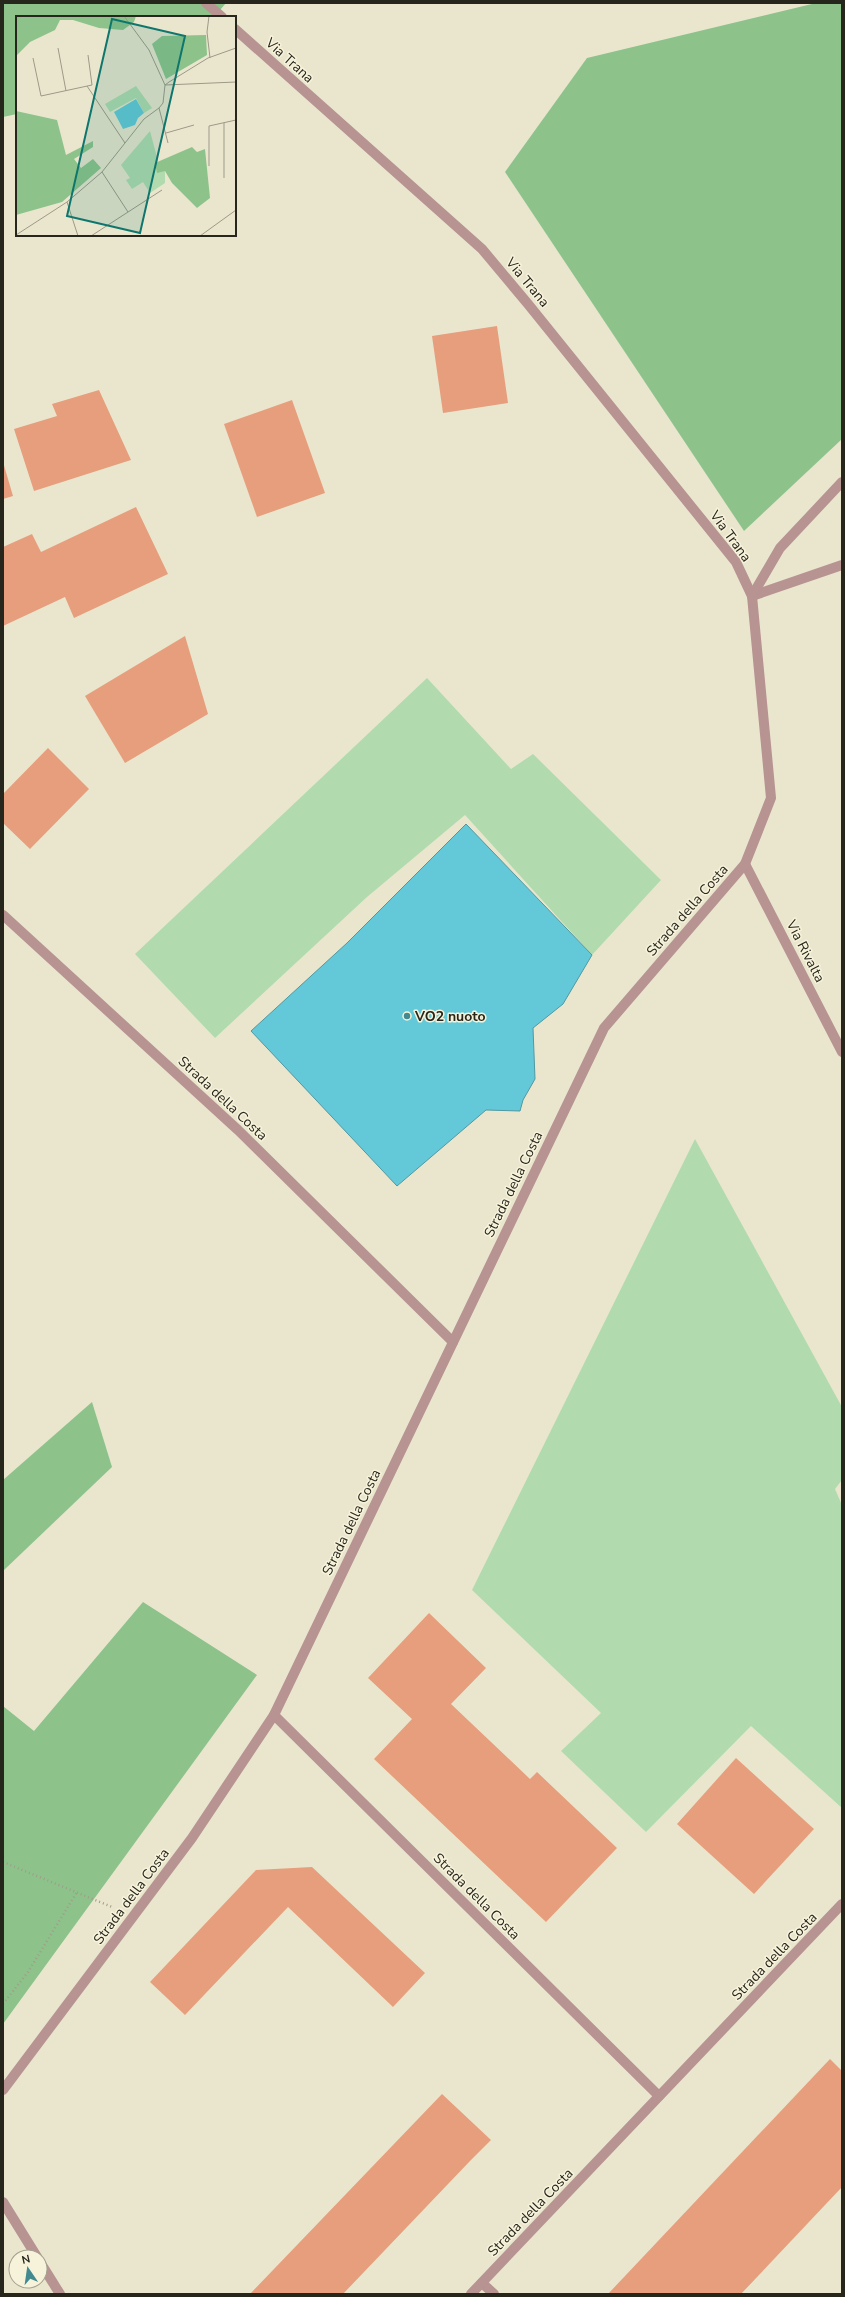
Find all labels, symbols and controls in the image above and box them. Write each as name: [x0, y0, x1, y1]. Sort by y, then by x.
inset map: [16, 16, 236, 236]
street label: Via Trana: [261, 33, 318, 87]
street label: Via Trana: [501, 253, 554, 311]
street label: Via Trana: [705, 506, 756, 566]
street label: Strada della Costa: [642, 860, 732, 960]
street label: Via Rivalta: [781, 916, 829, 986]
place label: VO2 nuoto: [414, 1007, 486, 1026]
marker: VO2 nuoto: [402, 1011, 412, 1021]
street label: Strada della Costa: [174, 1052, 271, 1145]
street label: Strada della Costa: [480, 1128, 547, 1240]
street label: Strada della Costa: [318, 1466, 385, 1578]
street label: Strada della Costa: [89, 1844, 174, 1948]
street label: Strada della Costa: [429, 1849, 524, 1944]
street label: Strada della Costa: [727, 1908, 821, 2005]
street label: Strada della Costa: [483, 2164, 577, 2261]
north arrow: [8, 2249, 48, 2289]
text: N: [20, 2252, 32, 2268]

